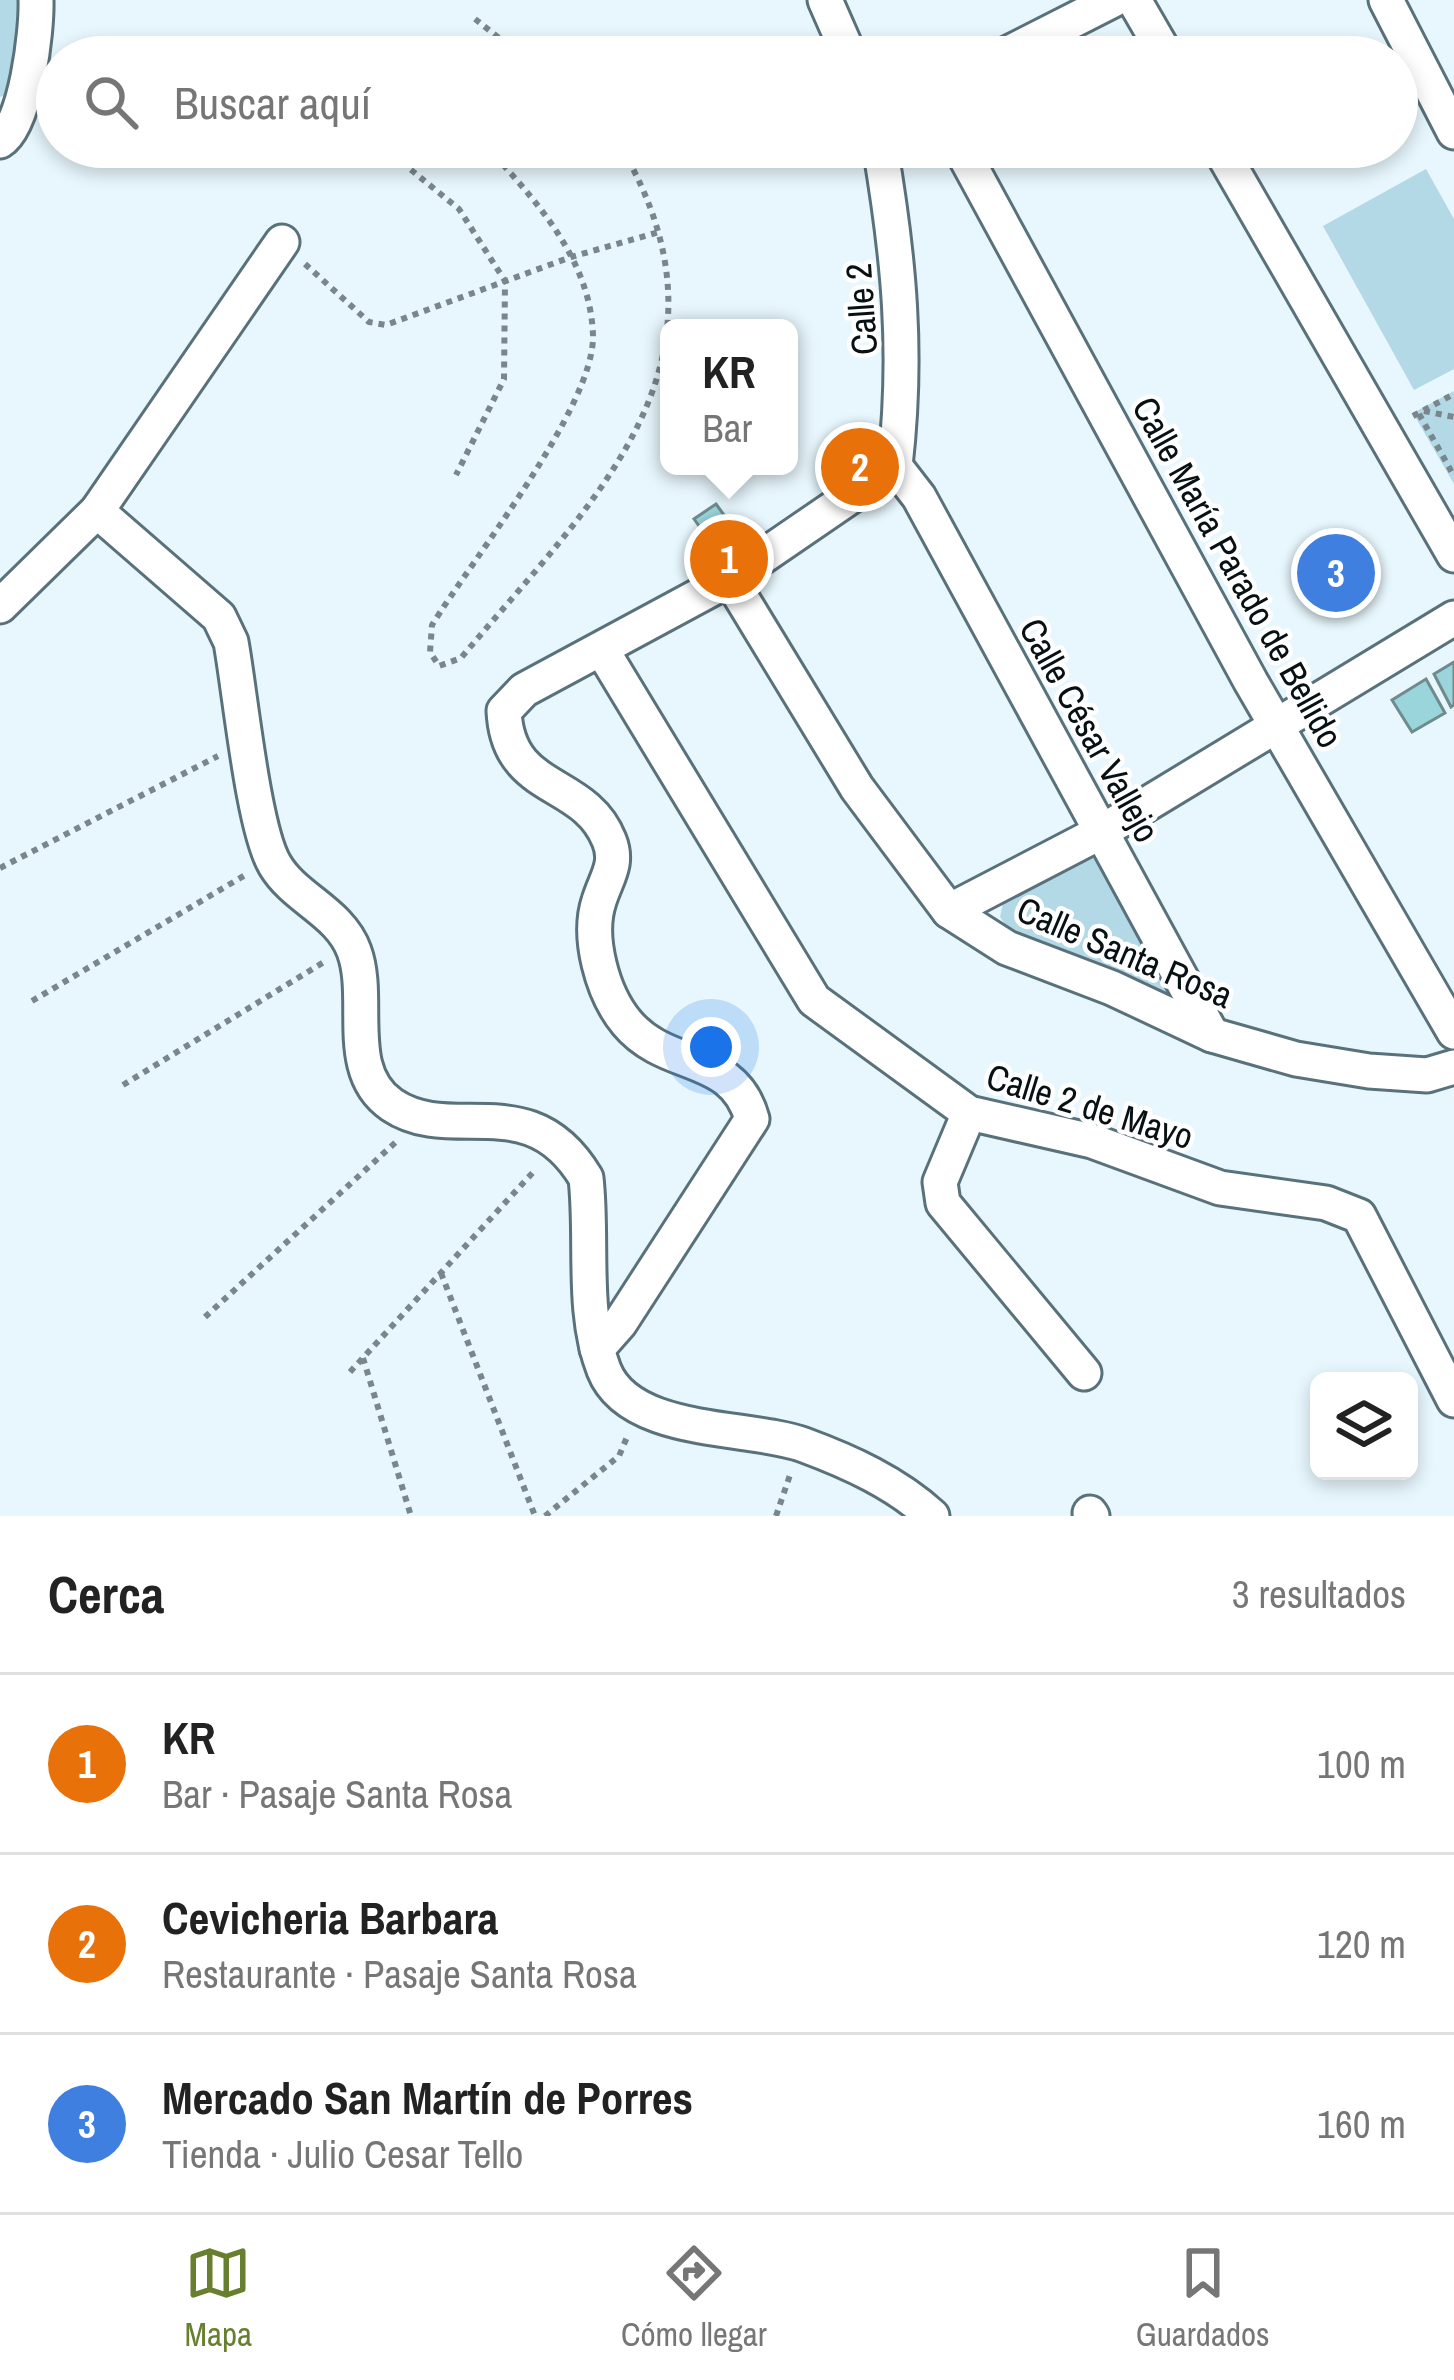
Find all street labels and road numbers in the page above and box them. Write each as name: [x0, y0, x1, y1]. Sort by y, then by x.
street label: Calle 2: [834, 262, 888, 356]
street label: Calle María Parado de Bellido: [1122, 388, 1354, 756]
street label: Calle César Vallejo: [1009, 610, 1171, 850]
street label: Calle Santa Rosa: [1010, 885, 1240, 1019]
street label: Calle 2 de Mayo: [981, 1052, 1199, 1160]

